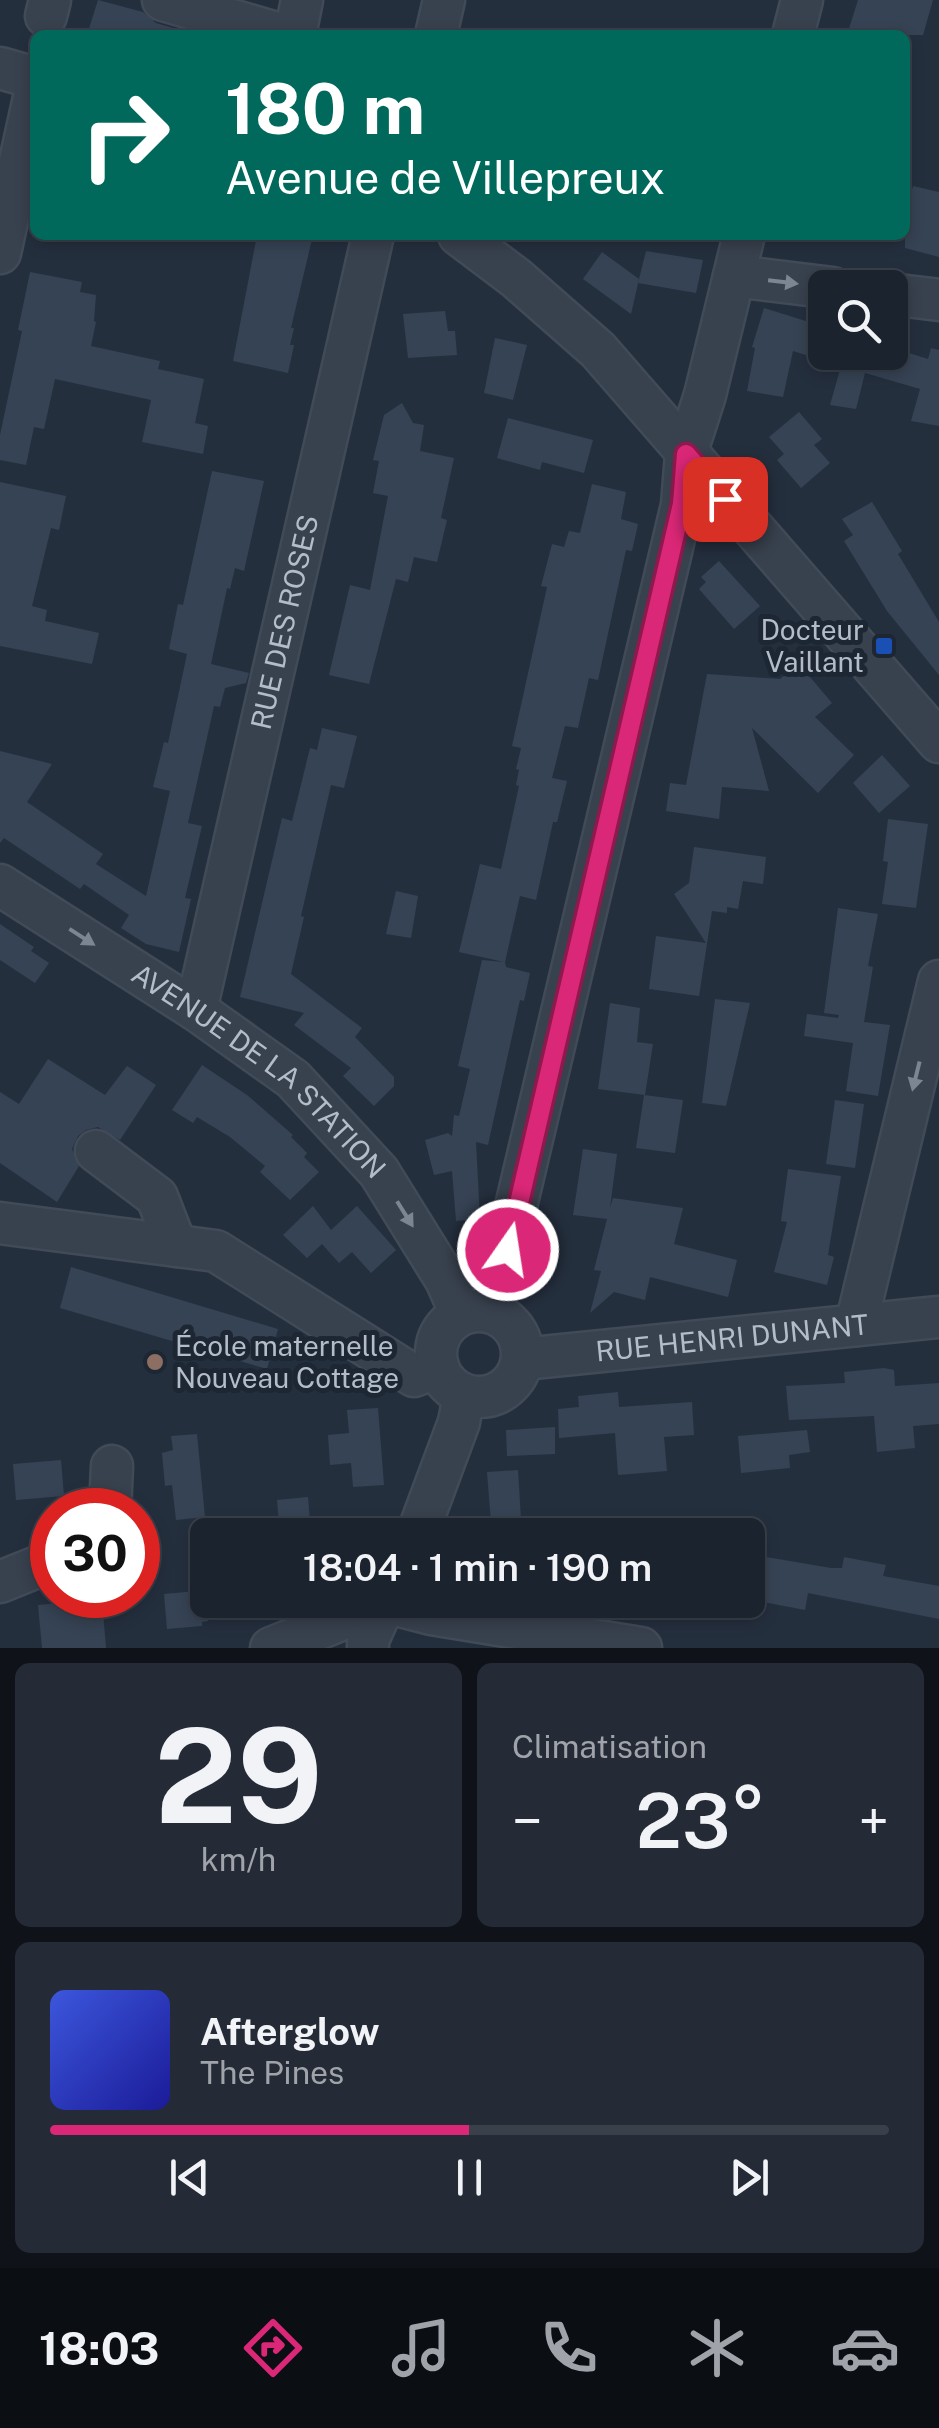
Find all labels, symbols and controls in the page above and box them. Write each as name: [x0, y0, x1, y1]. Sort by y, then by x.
text: 180 m: [225, 67, 425, 150]
icon: right: [60, 70, 190, 200]
text: Avenue de Villepreux: [225, 151, 665, 204]
map controls: [808, 270, 908, 370]
button: search: [808, 270, 908, 370]
one-way arrow: [768, 274, 800, 290]
pin: [683, 457, 768, 542]
icon: arrive: [698, 472, 753, 527]
street label: RUE DES ROSES: [244, 512, 325, 732]
place label: Docteur Vaillant: [760, 613, 864, 678]
marker: Docteur Vaillant: [873, 635, 895, 657]
one-way arrow: [68, 928, 96, 946]
street label: AVENUE DE LA STATION: [126, 956, 393, 1185]
one-way arrow: [908, 1061, 923, 1092]
position arrow: [456, 1198, 560, 1302]
one-way arrow: [396, 1200, 413, 1228]
street label: RUE HENRI DUNANT: [594, 1307, 870, 1368]
place label: École maternelle Nouveau Cottage: [175, 1329, 399, 1394]
marker: École maternelle Nouveau Cottage: [144, 1351, 166, 1373]
speed limit sign: 30: [30, 1488, 160, 1618]
text: 18:04 · 1 min · 190 m: [303, 1545, 652, 1590]
text: 29: [154, 1700, 323, 1852]
text: Climatisation: [512, 1728, 707, 1765]
text: 23°: [635, 1777, 766, 1865]
text: −: [512, 1789, 543, 1853]
text: +: [858, 1789, 889, 1853]
text: km/h: [201, 1841, 276, 1878]
text: Afterglow: [200, 2009, 380, 2054]
text: The Pines: [200, 2054, 344, 2091]
icon: previous: [162, 2150, 217, 2205]
icon: pause: [442, 2150, 497, 2205]
icon: next: [722, 2150, 777, 2205]
icon: directions: [238, 2313, 308, 2383]
icon: music: [386, 2313, 456, 2383]
icon: phone: [534, 2313, 604, 2383]
icon: climate: [682, 2313, 752, 2383]
icon: car: [830, 2313, 900, 2383]
text: 18:03: [39, 2322, 159, 2375]

